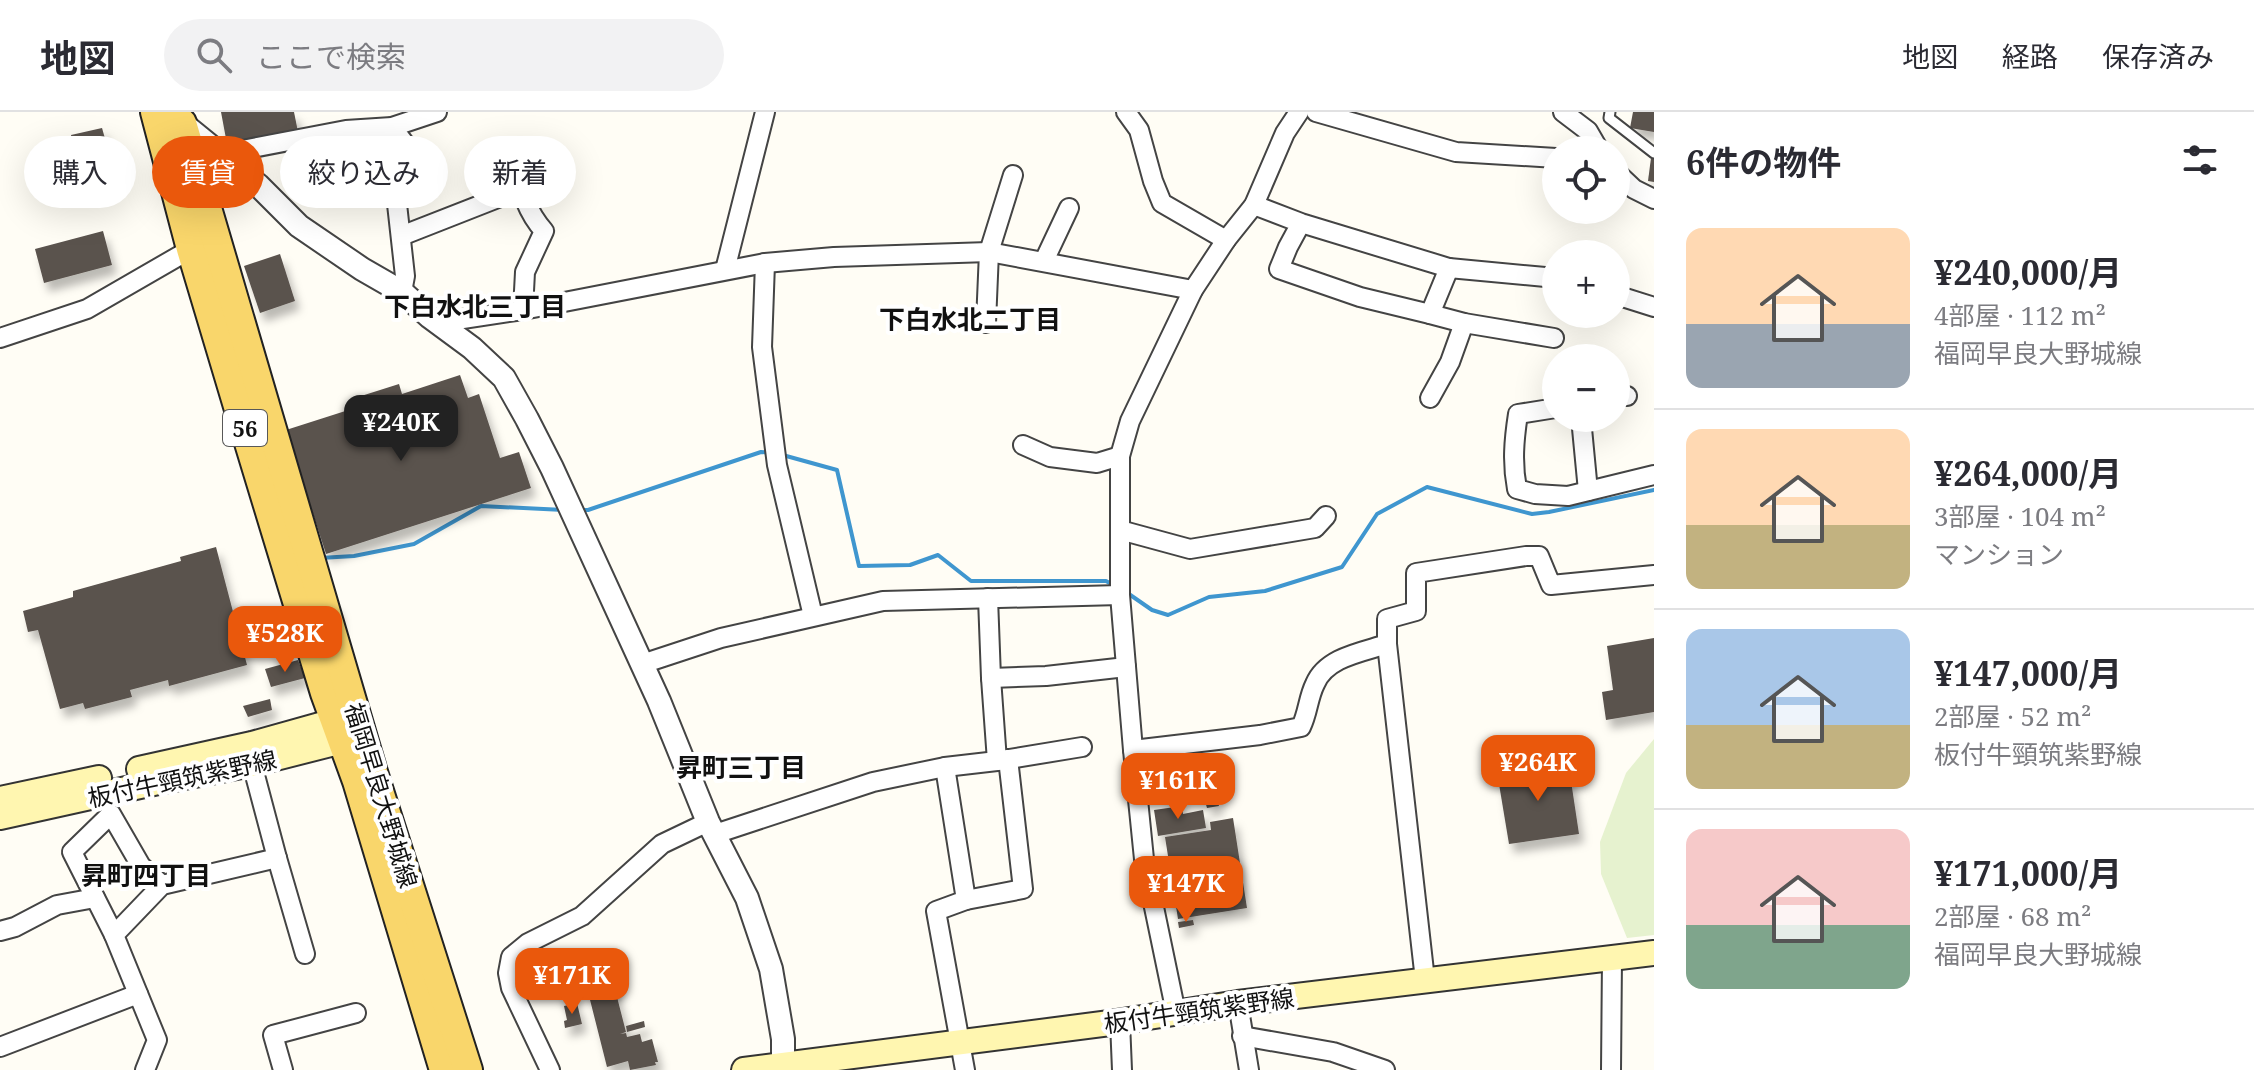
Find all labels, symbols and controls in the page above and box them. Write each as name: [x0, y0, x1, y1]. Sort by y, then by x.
search box: [164, 19, 724, 91]
text: 地図: [40, 31, 116, 83]
icon: search: [192, 33, 236, 77]
text: ここで検索: [256, 36, 406, 77]
text: 地図: [1902, 37, 1958, 75]
text: 経路: [2002, 37, 2058, 75]
text: 保存済み: [2102, 37, 2214, 75]
chip: 購入: [24, 136, 136, 208]
chip: 賃貸: [152, 136, 264, 208]
chip: 絞り込み: [280, 136, 448, 208]
chip: 新着: [464, 136, 576, 208]
map controls: [1542, 136, 1630, 432]
button: locate: [1542, 136, 1630, 224]
icon: filters: [2178, 138, 2222, 182]
text: 6件の物件: [1686, 139, 1841, 185]
button: +: [1542, 240, 1630, 328]
text: ¥240,000/月: [1934, 249, 2122, 295]
icon: home: [1750, 260, 1846, 356]
district label: 下白水北三丁目: [384, 288, 566, 324]
text: 4部屋 · 112 m²: [1934, 297, 2106, 333]
district label: 下白水北二丁目: [879, 301, 1061, 337]
text: 福岡早良大野城線: [1934, 335, 2142, 371]
button: −: [1542, 344, 1630, 432]
pin: ¥240K: [345, 395, 457, 463]
text: ¥240K: [362, 403, 440, 439]
road number: 56: [223, 410, 267, 446]
text: ¥264,000/月: [1934, 450, 2122, 496]
icon: home: [1750, 461, 1846, 557]
text: 3部屋 · 104 m²: [1934, 498, 2106, 534]
text: マンション: [1934, 536, 2064, 572]
pin: ¥528K: [229, 606, 341, 674]
text: ¥528K: [246, 614, 324, 650]
text: ¥147,000/月: [1934, 650, 2122, 696]
icon: home: [1750, 661, 1846, 757]
street label: 福岡早良大野城線: [338, 698, 426, 892]
text: 2部屋 · 52 m²: [1934, 698, 2091, 734]
pin: ¥264K: [1482, 735, 1594, 803]
text: 板付牛頸筑紫野線: [1934, 736, 2142, 772]
street label: 板付牛頸筑紫野線: [85, 742, 279, 814]
text: ¥264K: [1499, 743, 1577, 779]
district label: 昇町三丁目: [676, 749, 806, 785]
pin: ¥161K: [1122, 753, 1234, 821]
text: ¥161K: [1139, 761, 1217, 797]
text: ¥171,000/月: [1934, 850, 2122, 896]
pin: ¥147K: [1130, 856, 1242, 924]
district label: 昇町四丁目: [81, 857, 211, 893]
icon: home: [1750, 861, 1846, 957]
text: ¥147K: [1147, 864, 1225, 900]
text: 2部屋 · 68 m²: [1934, 898, 2091, 934]
text: 福岡早良大野城線: [1934, 936, 2142, 972]
pin: ¥171K: [516, 948, 628, 1016]
text: ¥171K: [533, 956, 611, 992]
street label: 板付牛頸筑紫野線: [1102, 980, 1296, 1040]

